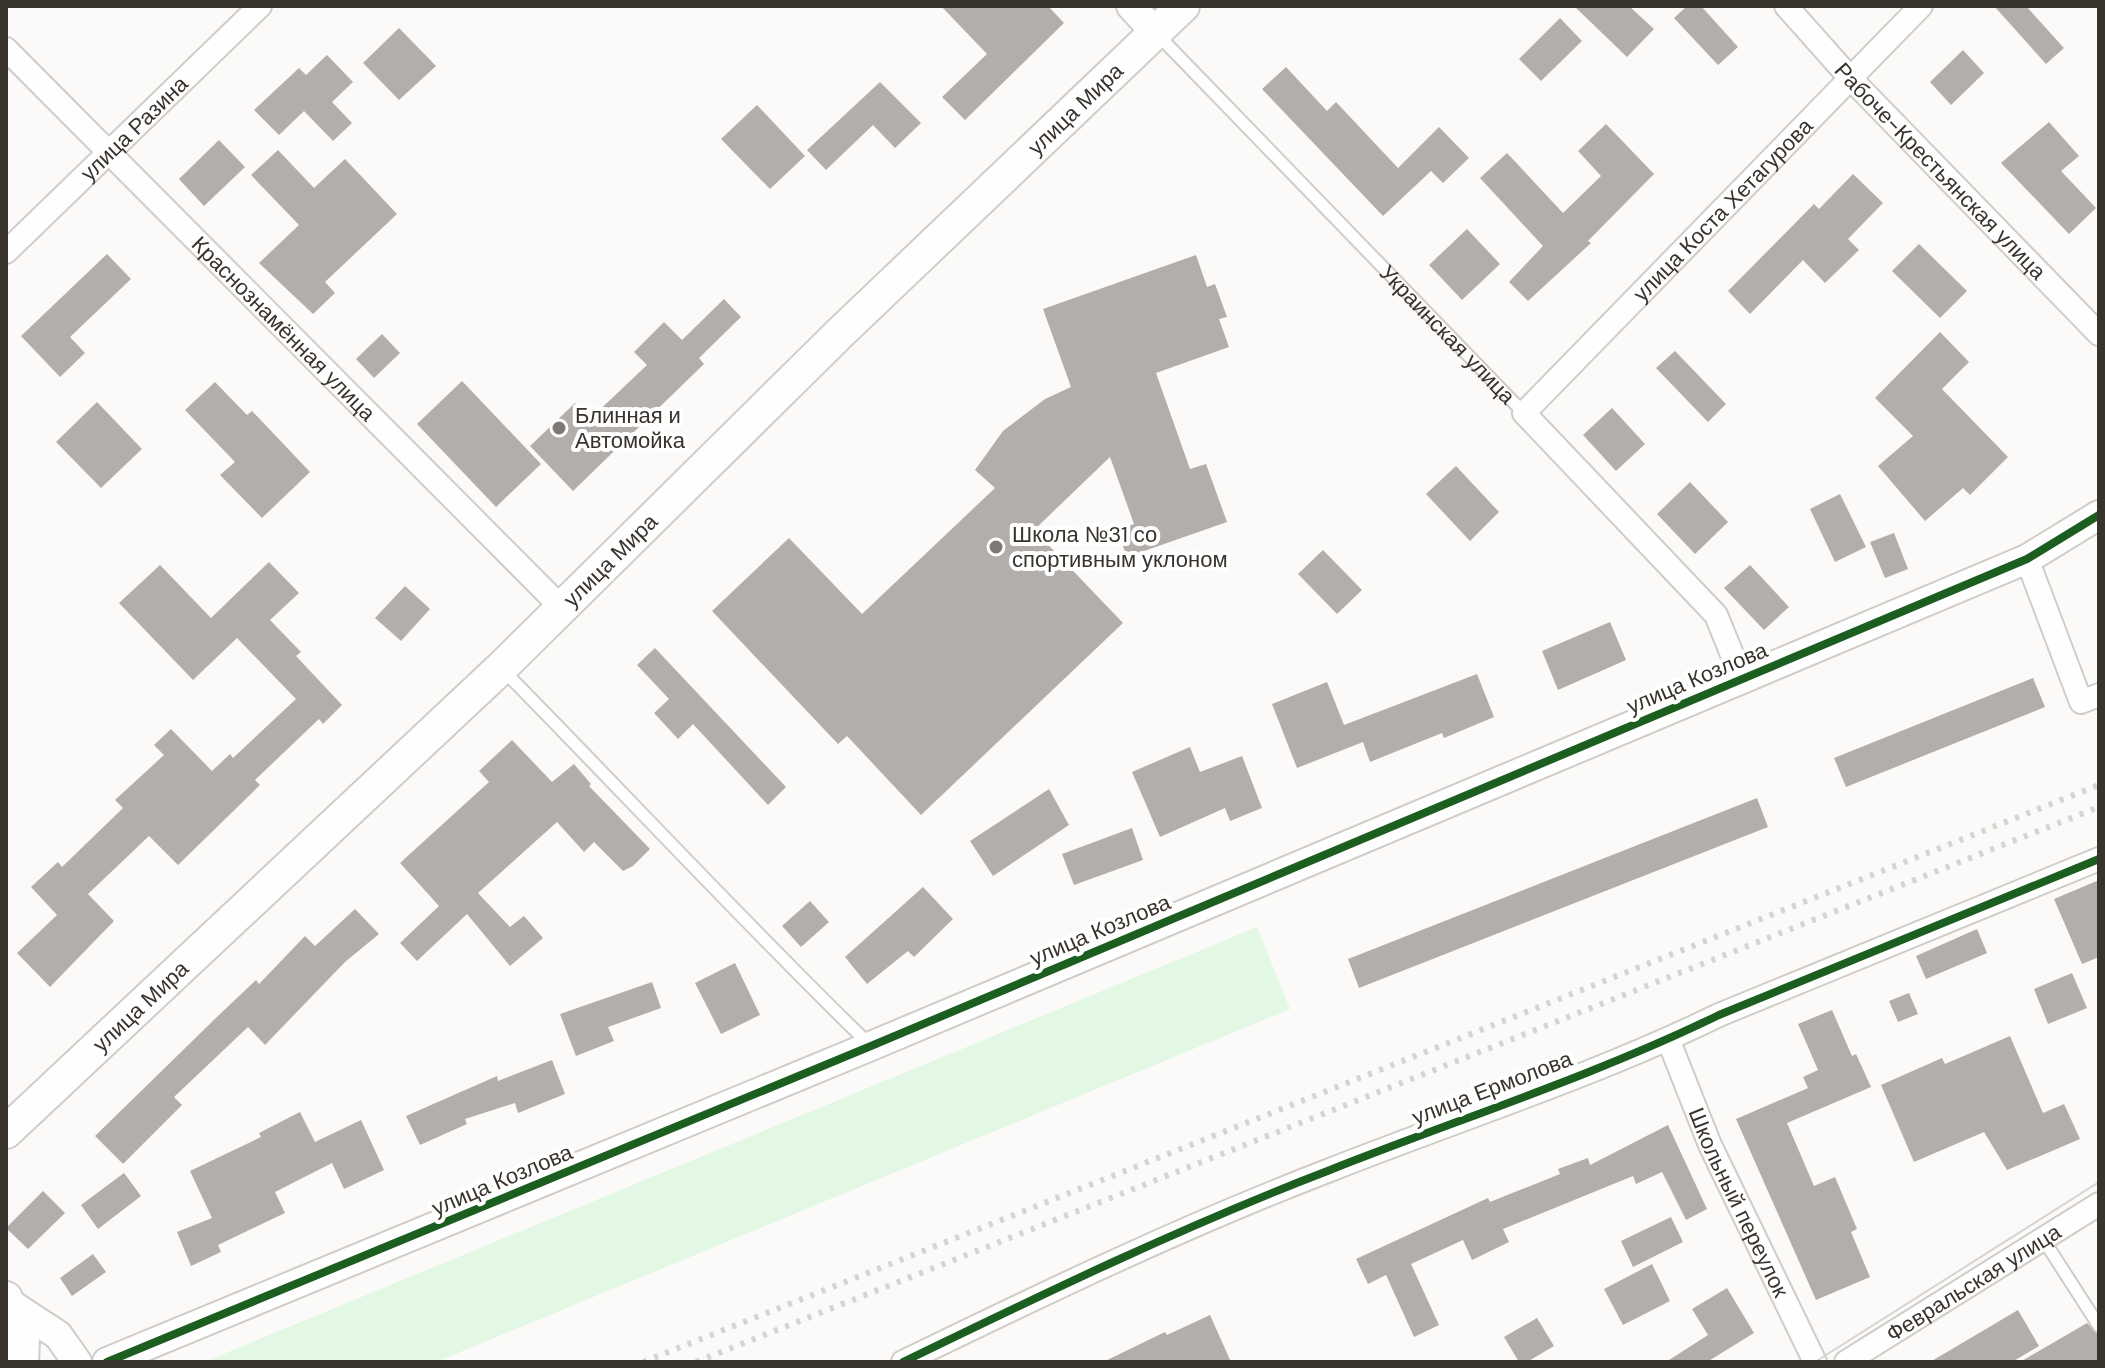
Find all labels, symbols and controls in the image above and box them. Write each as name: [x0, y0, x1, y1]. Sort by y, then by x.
street label: улица Мира: [1021, 56, 1130, 161]
street label: Рабоче-Крестьянская улица: [1828, 56, 2053, 286]
street label: улица Разина: [74, 69, 194, 187]
street label: улица Коста Хетагурова: [1626, 111, 1819, 308]
street label: Краснознамённая улица: [186, 230, 383, 427]
street label: Украинская улица: [1374, 258, 1522, 411]
place label: Блинная и Автомойка: [575, 401, 686, 455]
marker: Блинная и Автомойка: [550, 419, 568, 437]
street label: улица Мира: [557, 507, 664, 613]
place label: Школа №31 со спортивным уклоном: [1012, 520, 1228, 574]
marker: Школа №31 со спортивным уклоном: [987, 538, 1005, 556]
street label: улица Козлова: [1622, 635, 1772, 721]
street label: улица Козлова: [1025, 887, 1175, 973]
street label: улица Мира: [86, 954, 195, 1058]
street label: улица Ермолова: [1408, 1044, 1577, 1132]
street label: Школьный переулок: [1682, 1103, 1796, 1302]
street label: улица Козлова: [427, 1137, 577, 1223]
street label: Февральская улица: [1880, 1217, 2067, 1348]

